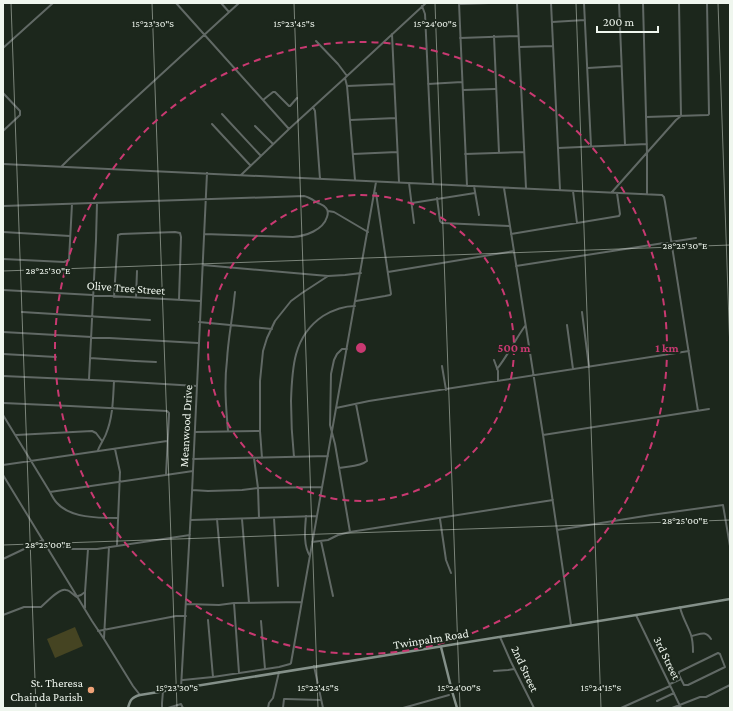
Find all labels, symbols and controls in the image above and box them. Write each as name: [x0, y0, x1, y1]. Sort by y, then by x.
scale bar: [597, 8, 658, 34]
text: 200 m: [603, 15, 635, 29]
text: 15°23'30"S: [132, 18, 174, 29]
text: 15°23'45"S: [273, 18, 315, 29]
text: 15°24'00"S: [413, 18, 457, 29]
text: 28°25'30"E: [663, 240, 708, 251]
text: 28°25'30"E: [26, 265, 71, 276]
street label: Olive Tree Street: [86, 278, 167, 298]
centre of rings: [354, 341, 368, 355]
text: 500 m: [498, 341, 531, 355]
text: 1 km: [655, 341, 680, 355]
street label: Meanwood Drive: [177, 384, 195, 468]
text: 28°25'00"E: [662, 515, 708, 526]
text: 28°25'00"E: [25, 539, 71, 550]
street label: Twinpalm Road: [392, 626, 470, 652]
street label: 3rd Street: [651, 634, 684, 683]
street label: 2nd Street: [508, 644, 542, 695]
place label: St. Theresa Chainda Parish: [10, 676, 84, 704]
text: 15°23'30"S: [156, 682, 198, 693]
text: 15°23'45"S: [297, 682, 339, 693]
text: 15°24'00"S: [437, 682, 481, 693]
text: 15°24'15"S: [581, 682, 621, 693]
marker: St. Theresa Chainda Parish: [86, 685, 96, 695]

